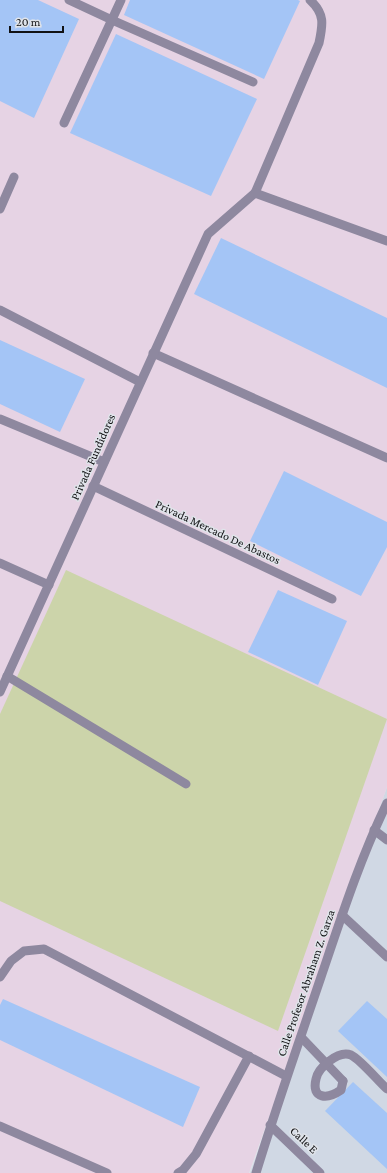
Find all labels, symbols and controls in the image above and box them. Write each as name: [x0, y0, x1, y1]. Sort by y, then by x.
scale bar: [10, 8, 63, 34]
text: 20 m: [16, 15, 41, 29]
street label: Privada Fundidores: [68, 411, 118, 502]
street label: Privada Mercado De Abastos: [153, 497, 283, 567]
street label: Calle Profesor Abraham Z. Garza: [274, 907, 338, 1058]
street label: Calle E: [287, 1124, 321, 1157]

